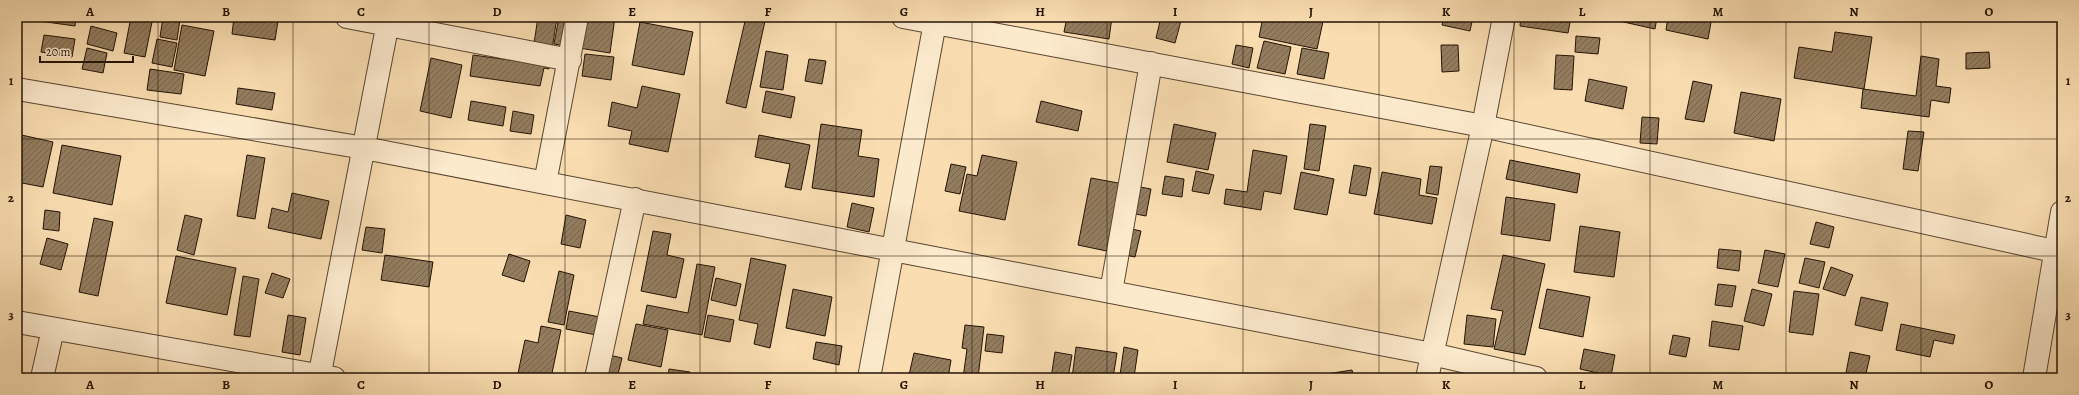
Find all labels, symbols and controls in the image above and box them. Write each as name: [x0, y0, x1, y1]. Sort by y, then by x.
text: A: [85, 3, 95, 20]
text: B: [222, 3, 230, 20]
text: C: [357, 3, 365, 20]
text: D: [492, 3, 502, 20]
text: E: [628, 3, 636, 20]
text: F: [765, 3, 772, 20]
text: G: [900, 3, 908, 20]
text: H: [1035, 3, 1045, 20]
text: I: [1173, 3, 1178, 20]
text: J: [1309, 3, 1313, 20]
text: K: [1442, 3, 1451, 20]
text: L: [1579, 3, 1586, 20]
text: M: [1713, 3, 1724, 20]
text: N: [1849, 3, 1859, 20]
text: O: [1985, 3, 1994, 20]
scale bar: [40, 38, 133, 64]
text: 20 m: [46, 44, 70, 60]
text: 1: [9, 72, 14, 89]
text: 1: [2066, 72, 2071, 89]
text: 2: [8, 189, 15, 206]
text: 2: [2065, 189, 2072, 206]
text: 3: [8, 306, 14, 323]
text: 3: [2065, 306, 2071, 323]
text: A: [85, 376, 95, 393]
text: B: [222, 376, 230, 393]
text: C: [357, 376, 365, 393]
text: D: [492, 376, 502, 393]
text: E: [628, 376, 636, 393]
text: F: [765, 376, 772, 393]
text: G: [900, 376, 908, 393]
text: H: [1035, 376, 1045, 393]
text: I: [1173, 376, 1178, 393]
text: J: [1309, 376, 1313, 393]
text: K: [1442, 376, 1451, 393]
text: L: [1579, 376, 1586, 393]
text: M: [1713, 376, 1724, 393]
text: N: [1849, 376, 1859, 393]
text: O: [1985, 376, 1994, 393]

